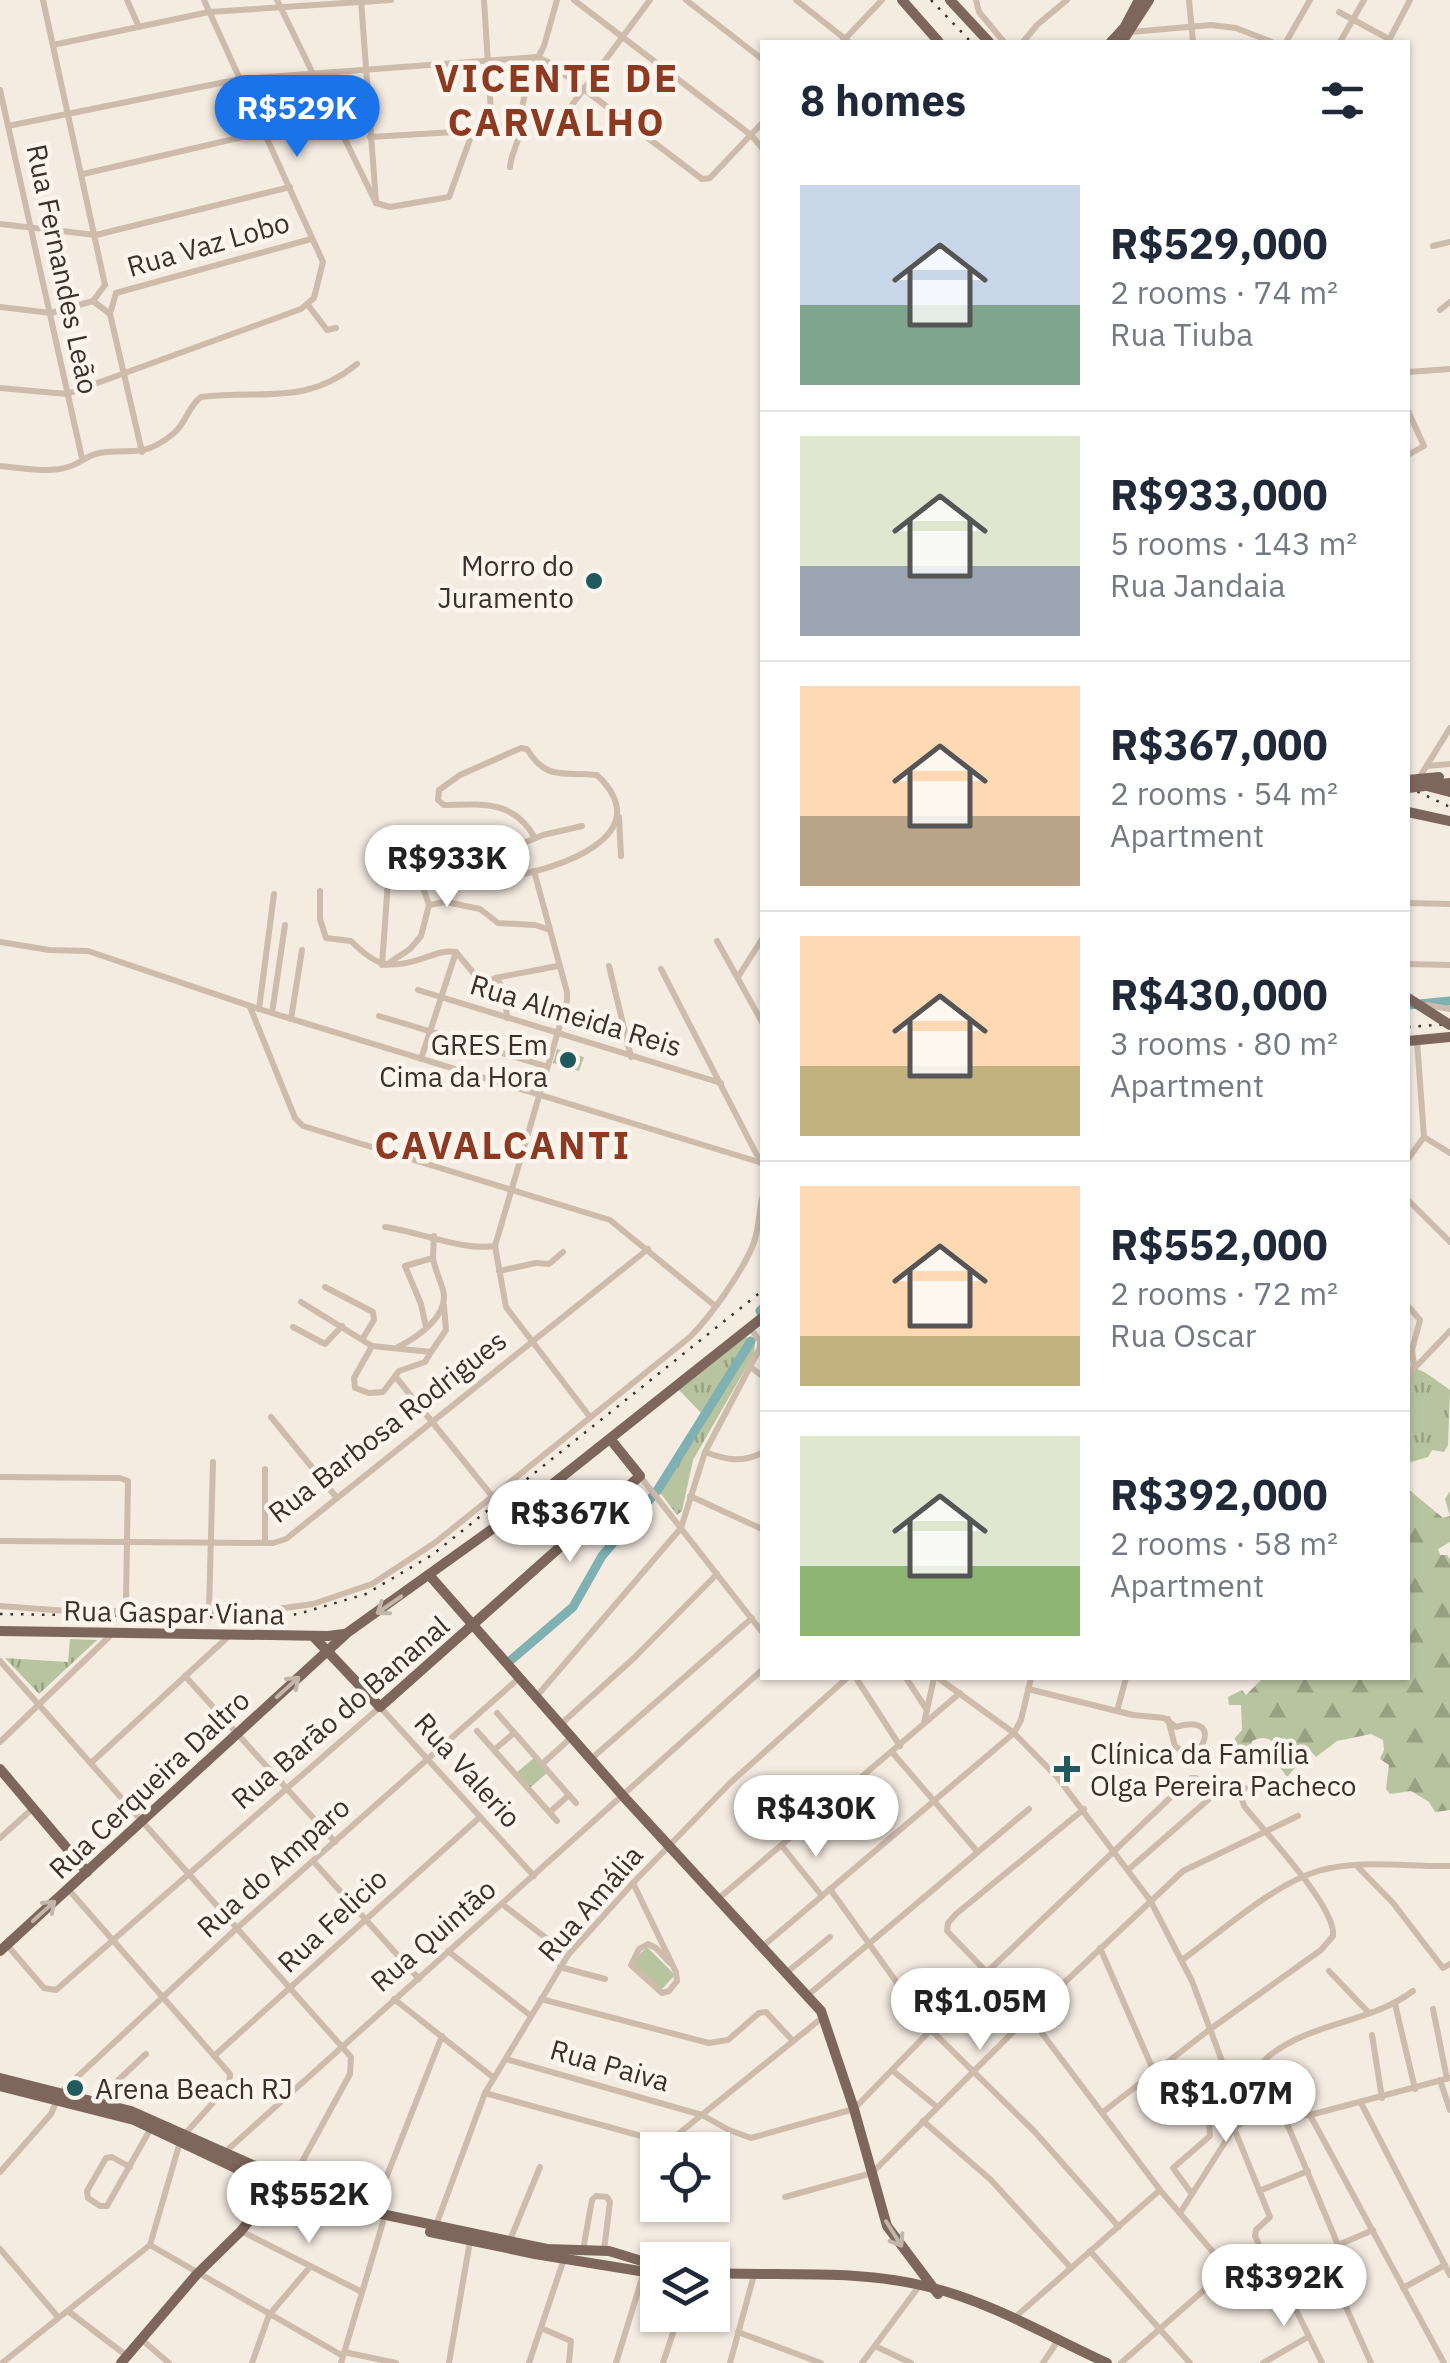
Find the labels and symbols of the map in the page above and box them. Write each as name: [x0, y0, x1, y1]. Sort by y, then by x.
district label: VICENTE DE CARVALHO: [434, 53, 680, 146]
pin: R$529K: [216, 75, 378, 160]
street label: Rua Fernandes Leão: [18, 141, 108, 397]
street label: Rua Vaz Lobo: [122, 203, 294, 285]
place label: Morro do Juramento: [438, 547, 574, 616]
marker: Morro do Juramento: [583, 570, 605, 592]
pin: R$933K: [366, 825, 528, 910]
street label: Rua Almeida Reis: [466, 965, 686, 1065]
place label: GRES Em Cima da Hora: [379, 1026, 548, 1095]
marker: GRES Em Cima da Hora: [557, 1049, 579, 1071]
district label: CAVALCANTI: [374, 1120, 632, 1169]
street label: Rua Barbosa Rodrigues: [260, 1321, 514, 1531]
pin: R$367K: [489, 1480, 651, 1565]
street label: Rua Gaspar Viana: [63, 1592, 285, 1632]
one-way arrow: [375, 1594, 403, 1615]
street label: Rua Barão do Bananal: [223, 1607, 457, 1817]
one-way arrow: [275, 1675, 299, 1699]
street label: Rua Cerqueira Daltro: [41, 1681, 257, 1887]
street label: Rua Valerio: [407, 1705, 529, 1835]
place label: Clínica da Família Olga Pereira Pacheco: [1090, 1735, 1356, 1804]
marker: Clínica da Família Olga Pereira Pacheco: [1054, 1756, 1080, 1782]
pin: R$430K: [735, 1775, 897, 1860]
street label: Rua do Amparo: [189, 1789, 357, 1945]
street label: Rua Amália: [529, 1837, 651, 1969]
street label: Rua Felicio: [269, 1860, 395, 1980]
street label: Rua Quintão: [363, 1870, 503, 2000]
one-way arrow: [31, 1900, 56, 1923]
pin: R$1.05M: [888, 1968, 1072, 2053]
street label: Rua Paiva: [546, 2030, 674, 2100]
pin: R$1.07M: [1134, 2060, 1318, 2145]
place label: Arena Beach RJ: [95, 2070, 293, 2107]
marker: Arena Beach RJ: [64, 2077, 86, 2099]
pin: R$552K: [228, 2161, 390, 2246]
one-way arrow: [884, 2219, 904, 2248]
pin: R$392K: [1203, 2244, 1365, 2329]

